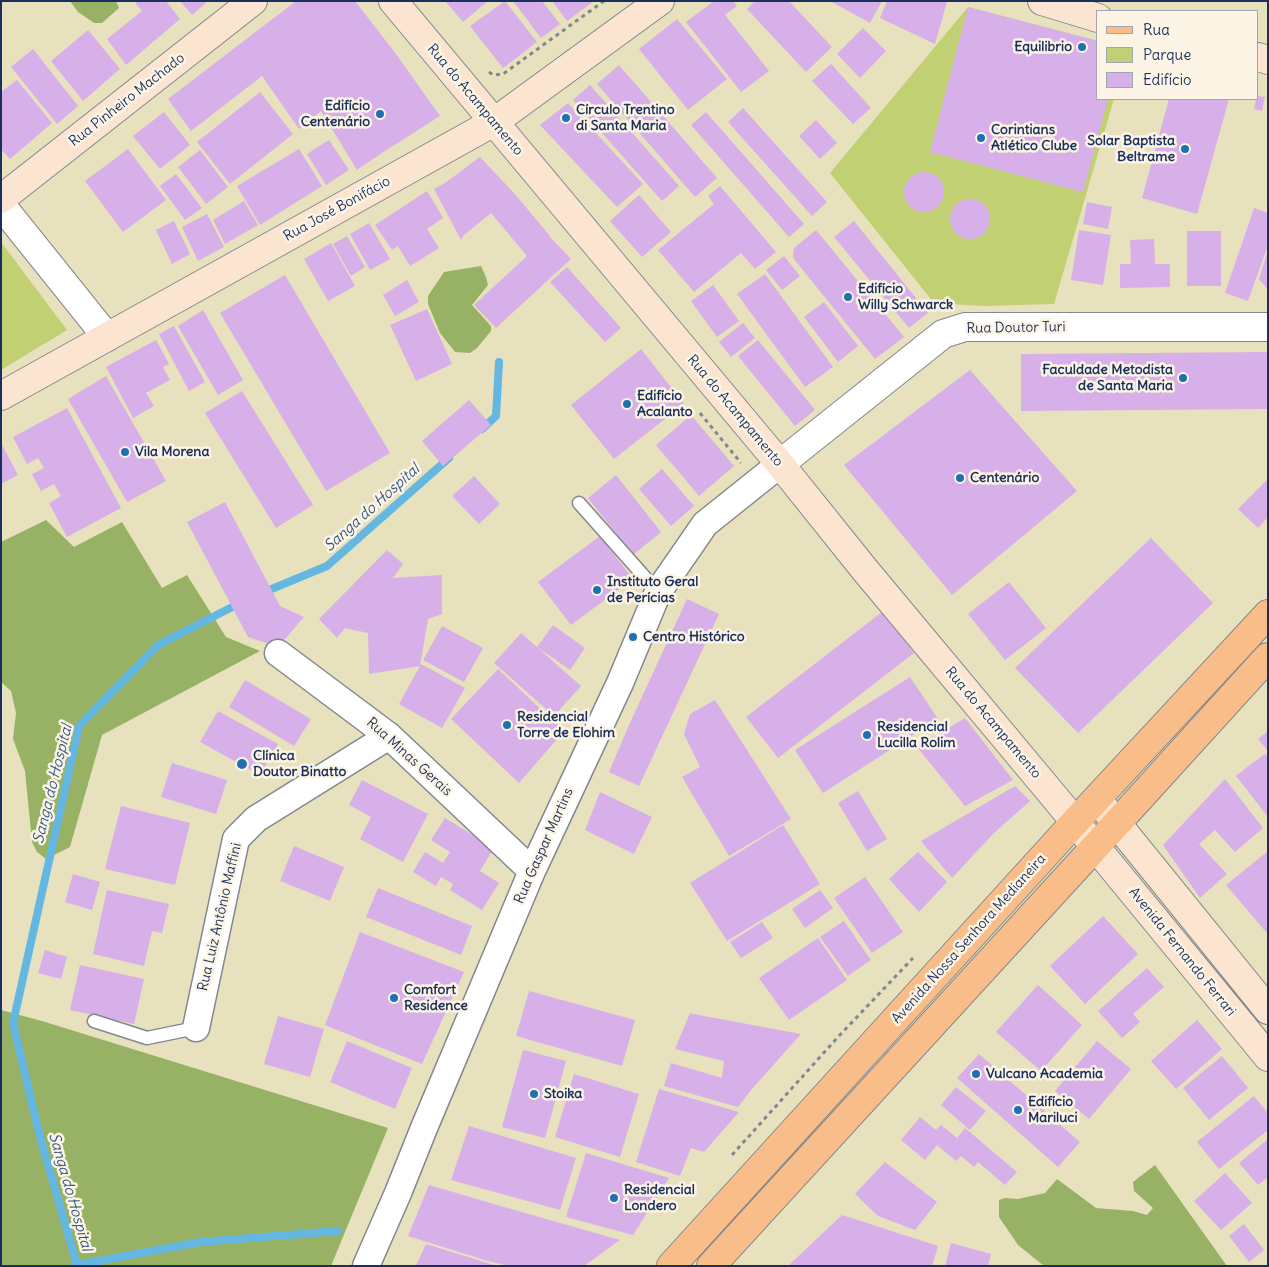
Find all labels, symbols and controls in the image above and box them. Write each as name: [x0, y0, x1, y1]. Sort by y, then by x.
legend: [1096, 10, 1259, 100]
text: Rua: [1143, 20, 1170, 39]
place label: Equilibrio: [1014, 39, 1072, 55]
street label: Rua do Acampamento: [423, 41, 527, 159]
marker: Equilibrio: [1076, 41, 1088, 53]
text: Parque: [1143, 45, 1191, 64]
street label: Rua Pinheiro Machado: [66, 50, 188, 150]
text: Edifício: [1143, 70, 1191, 89]
place label: Edifício Centenário: [301, 98, 370, 130]
place label: Círculo Trentino di Santa Maria: [576, 102, 675, 134]
marker: Edifício Centenário: [374, 108, 386, 120]
marker: Círculo Trentino di Santa Maria: [560, 112, 572, 124]
place label: Corintians Atlético Clube: [991, 122, 1077, 154]
marker: Corintians Atlético Clube: [975, 132, 987, 144]
place label: Solar Baptista Beltrame: [1087, 133, 1175, 166]
marker: Solar Baptista Beltrame: [1179, 143, 1191, 155]
street label: Rua José Bonifácio: [281, 173, 393, 245]
place label: Edifício Willy Schwarck: [858, 281, 953, 314]
marker: Edifício Willy Schwarck: [842, 291, 854, 303]
street label: Rua Doutor Turi: [966, 319, 1066, 337]
street label: Rua do Acampamento: [683, 352, 787, 470]
place label: Faculdade Metodista de Santa Maria: [1042, 362, 1173, 394]
marker: Faculdade Metodista de Santa Maria: [1177, 372, 1189, 384]
place label: Edifício Acalanto: [637, 388, 693, 421]
marker: Edifício Acalanto: [621, 398, 633, 410]
place label: Vila Morena: [135, 444, 209, 460]
marker: Vila Morena: [119, 446, 131, 458]
water label: Sanga do Hospital: [321, 461, 423, 555]
place label: Centenário: [970, 470, 1039, 486]
marker: Centenário: [954, 472, 966, 484]
place label: Instituto Geral de Perícias: [607, 574, 698, 606]
marker: Instituto Geral de Perícias: [591, 584, 603, 596]
place label: Centro Histórico: [643, 629, 745, 645]
marker: Centro Histórico: [627, 631, 639, 643]
street label: Rua do Acampamento: [941, 664, 1045, 782]
place label: Residencial Torre de Elohim: [517, 709, 615, 742]
street label: Rua Minas Gerais: [363, 714, 455, 800]
marker: Residencial Torre de Elohim: [501, 719, 513, 731]
place label: Residencial Lucilla Rolim: [877, 719, 956, 752]
water label: Sanga do Hospital: [30, 723, 76, 845]
marker: Residencial Lucilla Rolim: [861, 729, 873, 741]
place label: Clínica Doutor Binatto: [253, 748, 346, 780]
marker: Clínica Doutor Binatto: [235, 757, 249, 771]
street label: Rua Gaspar Martins: [511, 785, 577, 907]
street label: Rua Luiz Antônio Maffini: [195, 841, 245, 993]
street label: Avenida Nossa Senhora Medianeira: [888, 851, 1050, 1027]
street label: Avenida Fernando Ferrari: [1125, 884, 1239, 1020]
place label: Comfort Residence: [404, 982, 468, 1014]
marker: Comfort Residence: [388, 992, 400, 1004]
place label: Vulcano Academia: [986, 1066, 1103, 1082]
marker: Vulcano Academia: [970, 1068, 982, 1080]
place label: Stoika: [544, 1086, 582, 1102]
marker: Stoika: [528, 1088, 540, 1100]
place label: Edifício Mariluci: [1028, 1094, 1078, 1126]
marker: Edifício Mariluci: [1012, 1104, 1024, 1116]
water label: Sanga do Hospital: [45, 1131, 95, 1253]
place label: Residencial Londero: [624, 1182, 695, 1214]
marker: Residencial Londero: [608, 1192, 620, 1204]

